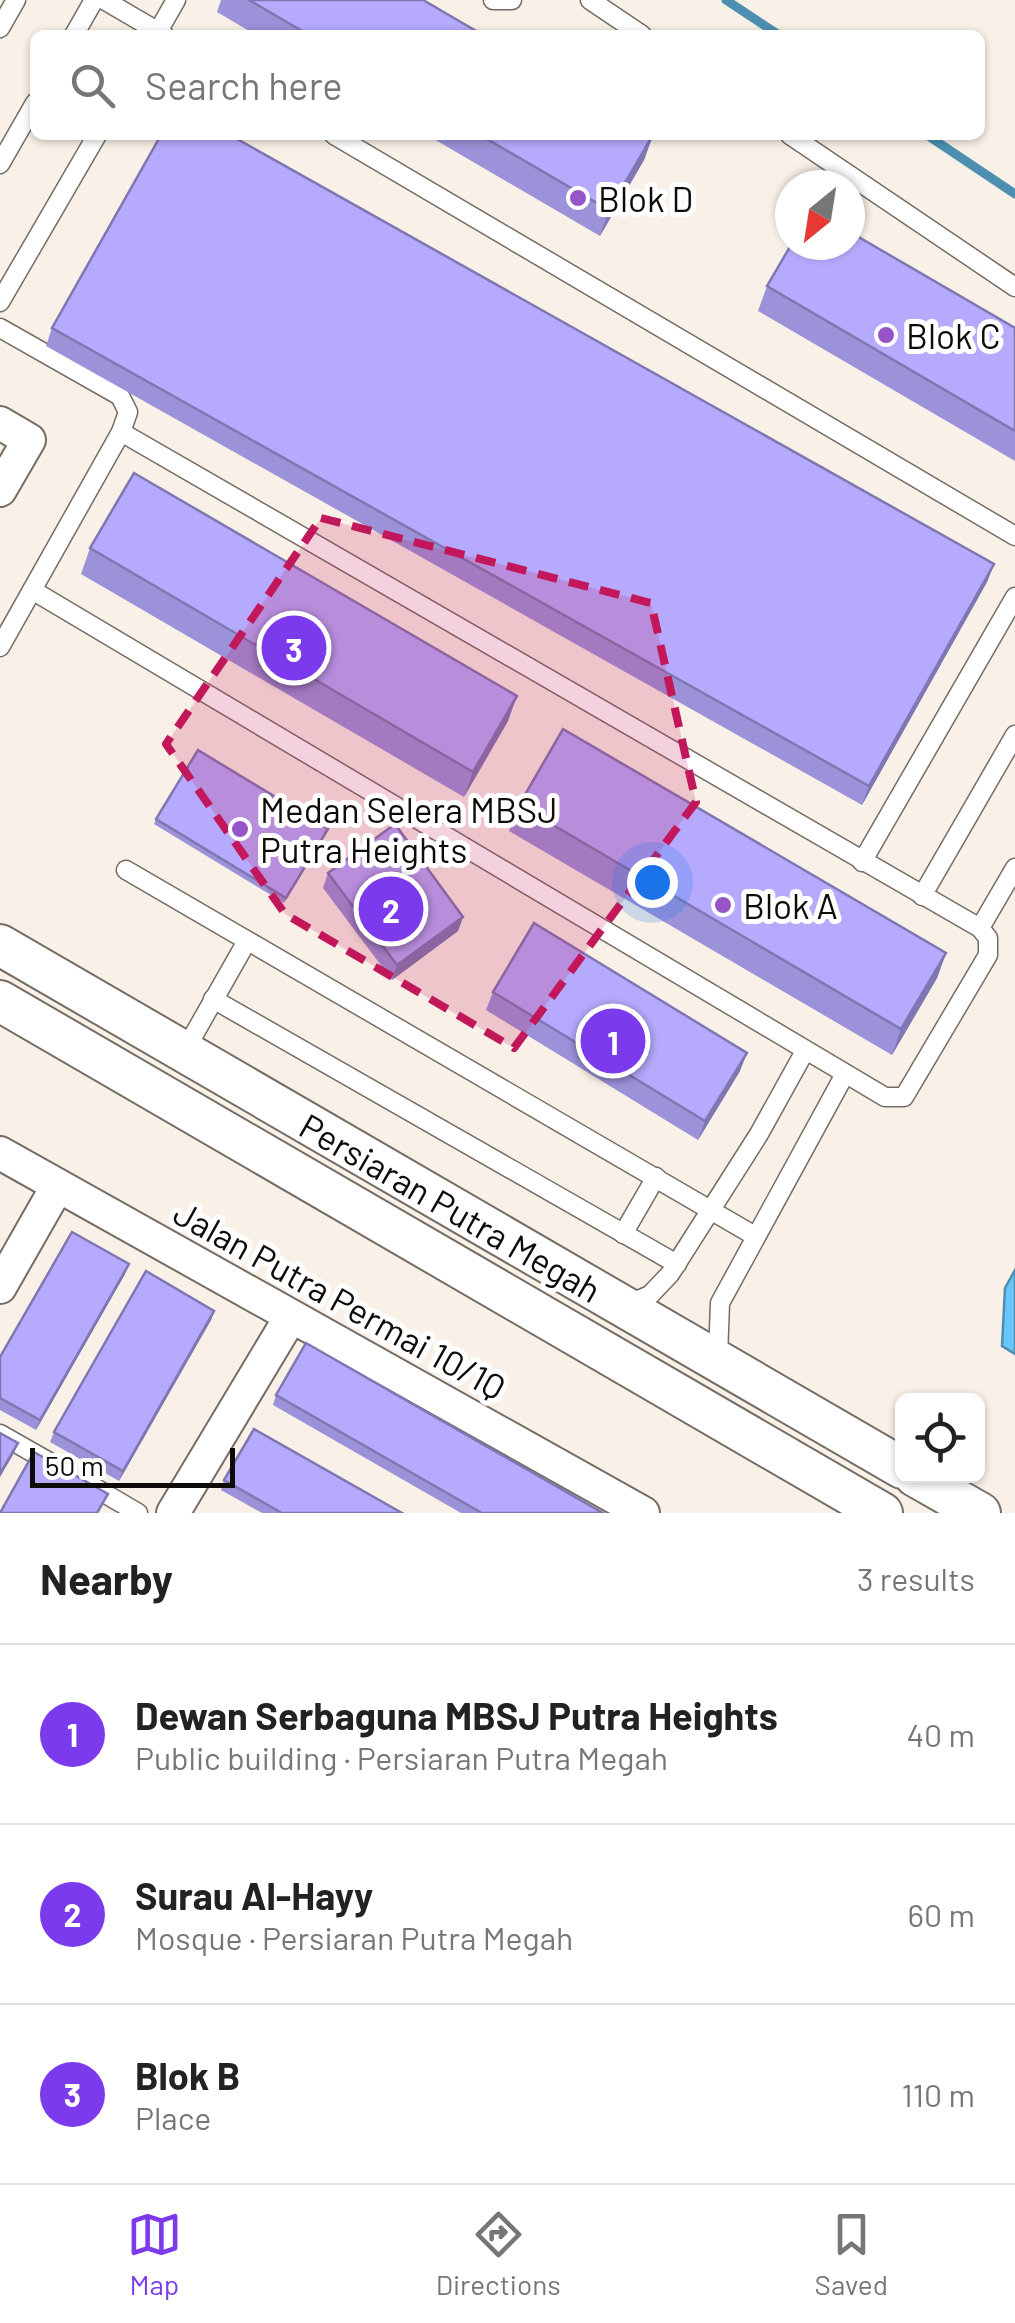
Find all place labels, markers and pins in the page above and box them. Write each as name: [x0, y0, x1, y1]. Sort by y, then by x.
place label: Blok D: [598, 177, 693, 219]
marker: Blok D: [567, 187, 589, 209]
place label: Blok C: [906, 314, 1001, 356]
marker: Blok C: [875, 324, 897, 346]
pin: 3: [262, 610, 326, 686]
place label: Medan Selera MBSJ Putra Heights: [260, 788, 558, 870]
marker: Medan Selera MBSJ Putra Heights: [229, 818, 251, 840]
pin: 2: [358, 872, 424, 946]
place label: Blok A: [743, 884, 838, 926]
marker: Blok A: [712, 894, 734, 916]
pin: 1: [580, 1004, 646, 1078]

